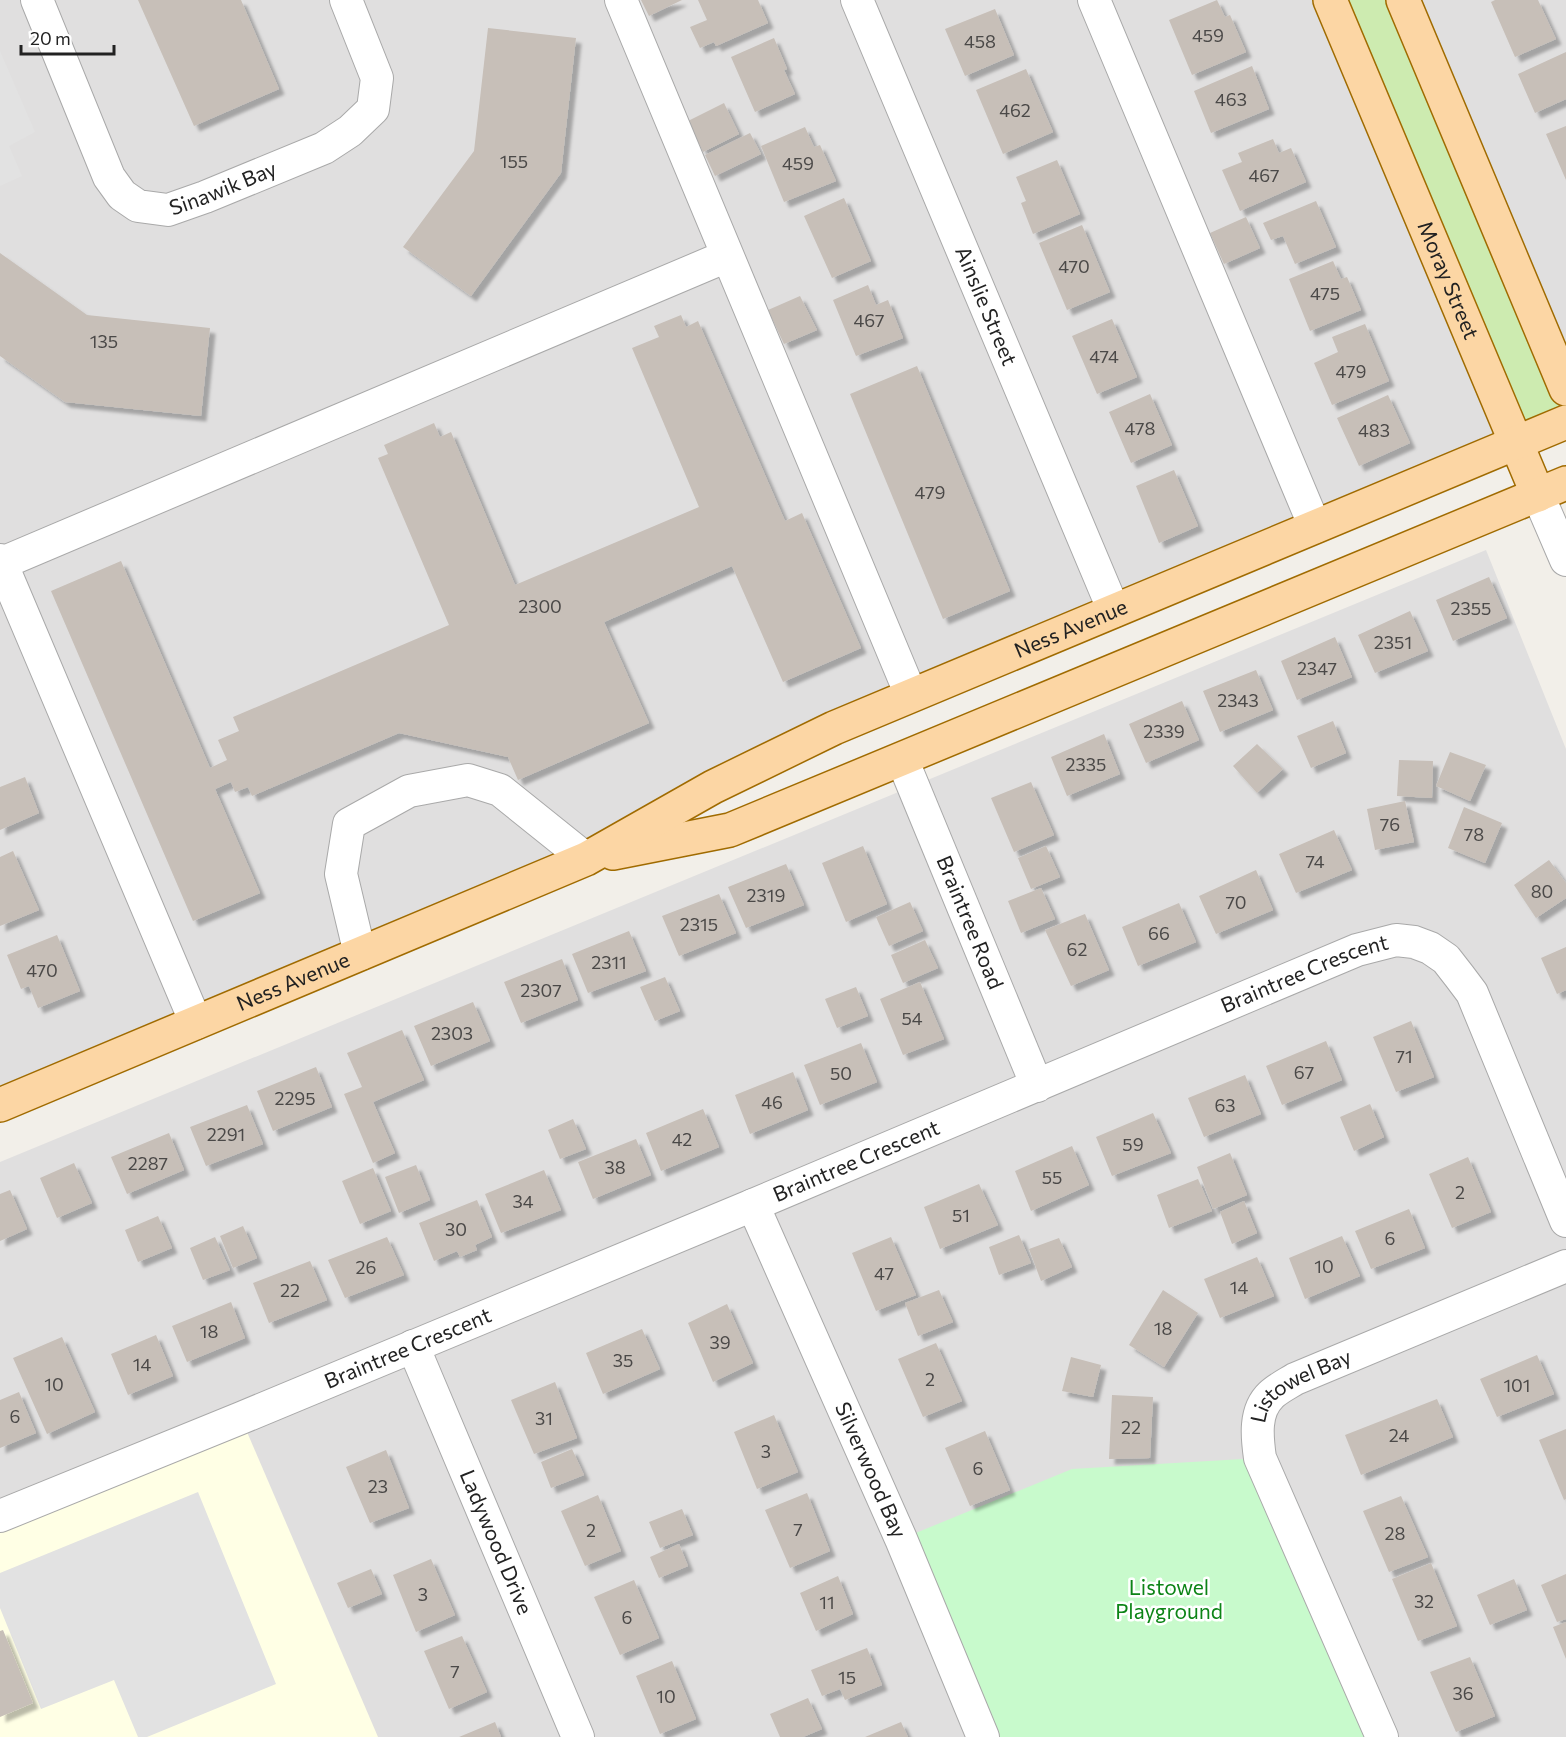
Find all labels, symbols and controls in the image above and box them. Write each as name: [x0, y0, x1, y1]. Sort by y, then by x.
scale bar: [21, 18, 114, 56]
house number: 459: [1192, 24, 1224, 46]
text: 20 m: [30, 27, 71, 49]
house number: 458: [964, 30, 996, 52]
house number: 463: [1215, 88, 1247, 110]
house number: 462: [999, 99, 1031, 121]
house number: 155: [500, 150, 528, 172]
house number: 459: [782, 152, 814, 174]
street label: Sinawik Bay: [166, 155, 280, 220]
house number: 467: [1248, 164, 1280, 186]
street label: Moray Street: [1413, 217, 1485, 343]
street label: Ainslie Street: [951, 242, 1023, 369]
house number: 470: [1058, 255, 1090, 277]
house number: 475: [1310, 282, 1340, 304]
house number: 467: [853, 309, 885, 331]
house number: 135: [90, 330, 118, 352]
house number: 474: [1089, 345, 1119, 367]
house number: 479: [1336, 360, 1366, 382]
house number: 478: [1125, 417, 1155, 439]
house number: 483: [1358, 419, 1390, 441]
house number: 479: [915, 481, 945, 503]
street label: Ness Avenue: [1010, 593, 1131, 662]
house number: 2300: [518, 595, 562, 617]
house number: 2355: [1451, 597, 1491, 619]
house number: 2351: [1374, 631, 1412, 653]
house number: 2347: [1297, 657, 1337, 679]
house number: 2343: [1217, 689, 1259, 711]
house number: 2339: [1143, 720, 1185, 742]
house number: 2335: [1066, 753, 1106, 775]
house number: 76: [1380, 813, 1400, 835]
house number: 78: [1464, 823, 1484, 845]
house number: 74: [1305, 850, 1325, 872]
street label: Braintree Road: [932, 852, 1010, 992]
house number: 80: [1531, 880, 1553, 902]
house number: 2319: [747, 884, 785, 906]
house number: 70: [1225, 891, 1247, 913]
house number: 2315: [680, 913, 718, 935]
house number: 66: [1148, 922, 1170, 944]
street label: Braintree Crescent: [1217, 929, 1391, 1017]
house number: 62: [1067, 938, 1087, 960]
street label: Ness Avenue: [232, 946, 353, 1015]
house number: 2311: [591, 951, 627, 973]
house number: 470: [26, 959, 58, 981]
house number: 2307: [520, 979, 562, 1001]
house number: 54: [901, 1007, 923, 1029]
house number: 2303: [431, 1022, 473, 1044]
house number: 71: [1395, 1045, 1413, 1067]
house number: 67: [1294, 1061, 1314, 1083]
house number: 50: [830, 1062, 852, 1084]
house number: 2295: [274, 1087, 316, 1109]
house number: 46: [761, 1091, 783, 1113]
house number: 63: [1214, 1094, 1236, 1116]
street label: Braintree Crescent: [769, 1114, 943, 1206]
house number: 2291: [207, 1123, 245, 1145]
house number: 42: [672, 1128, 692, 1150]
house number: 59: [1122, 1133, 1144, 1155]
house number: 2287: [128, 1152, 168, 1174]
house number: 38: [604, 1156, 626, 1178]
house number: 55: [1042, 1166, 1062, 1188]
house number: 2: [1455, 1181, 1465, 1203]
house number: 34: [512, 1190, 534, 1212]
house number: 51: [952, 1204, 970, 1226]
house number: 30: [445, 1218, 467, 1240]
house number: 6: [1385, 1227, 1395, 1249]
house number: 10: [1314, 1255, 1334, 1277]
house number: 26: [356, 1256, 376, 1278]
house number: 47: [874, 1262, 894, 1284]
house number: 14: [1230, 1276, 1248, 1298]
house number: 22: [280, 1279, 300, 1301]
street label: Braintree Crescent: [320, 1301, 494, 1393]
house number: 18: [1154, 1317, 1172, 1339]
house number: 18: [200, 1320, 218, 1342]
house number: 39: [709, 1331, 731, 1353]
street label: Listowel Bay: [1244, 1343, 1355, 1425]
house number: 35: [613, 1349, 633, 1371]
house number: 14: [133, 1353, 151, 1375]
house number: 2: [925, 1368, 935, 1390]
house number: 10: [44, 1373, 64, 1395]
house number: 101: [1503, 1374, 1531, 1396]
street label: Silverwood Bay: [831, 1398, 913, 1541]
house number: 6: [10, 1405, 20, 1427]
house number: 31: [535, 1407, 553, 1429]
house number: 22: [1121, 1416, 1141, 1438]
house number: 24: [1389, 1424, 1409, 1446]
house number: 3: [761, 1440, 771, 1462]
house number: 6: [973, 1457, 983, 1479]
street label: Ladywood Drive: [456, 1466, 539, 1618]
house number: 23: [368, 1475, 388, 1497]
house number: 7: [793, 1518, 803, 1540]
house number: 2: [586, 1519, 596, 1541]
house number: 28: [1385, 1522, 1406, 1544]
park label: Listowel Playground: [1115, 1574, 1223, 1623]
house number: 3: [418, 1583, 428, 1605]
house number: 32: [1414, 1590, 1434, 1612]
house number: 11: [819, 1591, 835, 1613]
house number: 6: [622, 1606, 632, 1628]
house number: 7: [450, 1660, 460, 1682]
house number: 15: [838, 1666, 856, 1688]
house number: 36: [1452, 1682, 1474, 1704]
house number: 10: [656, 1685, 676, 1707]

